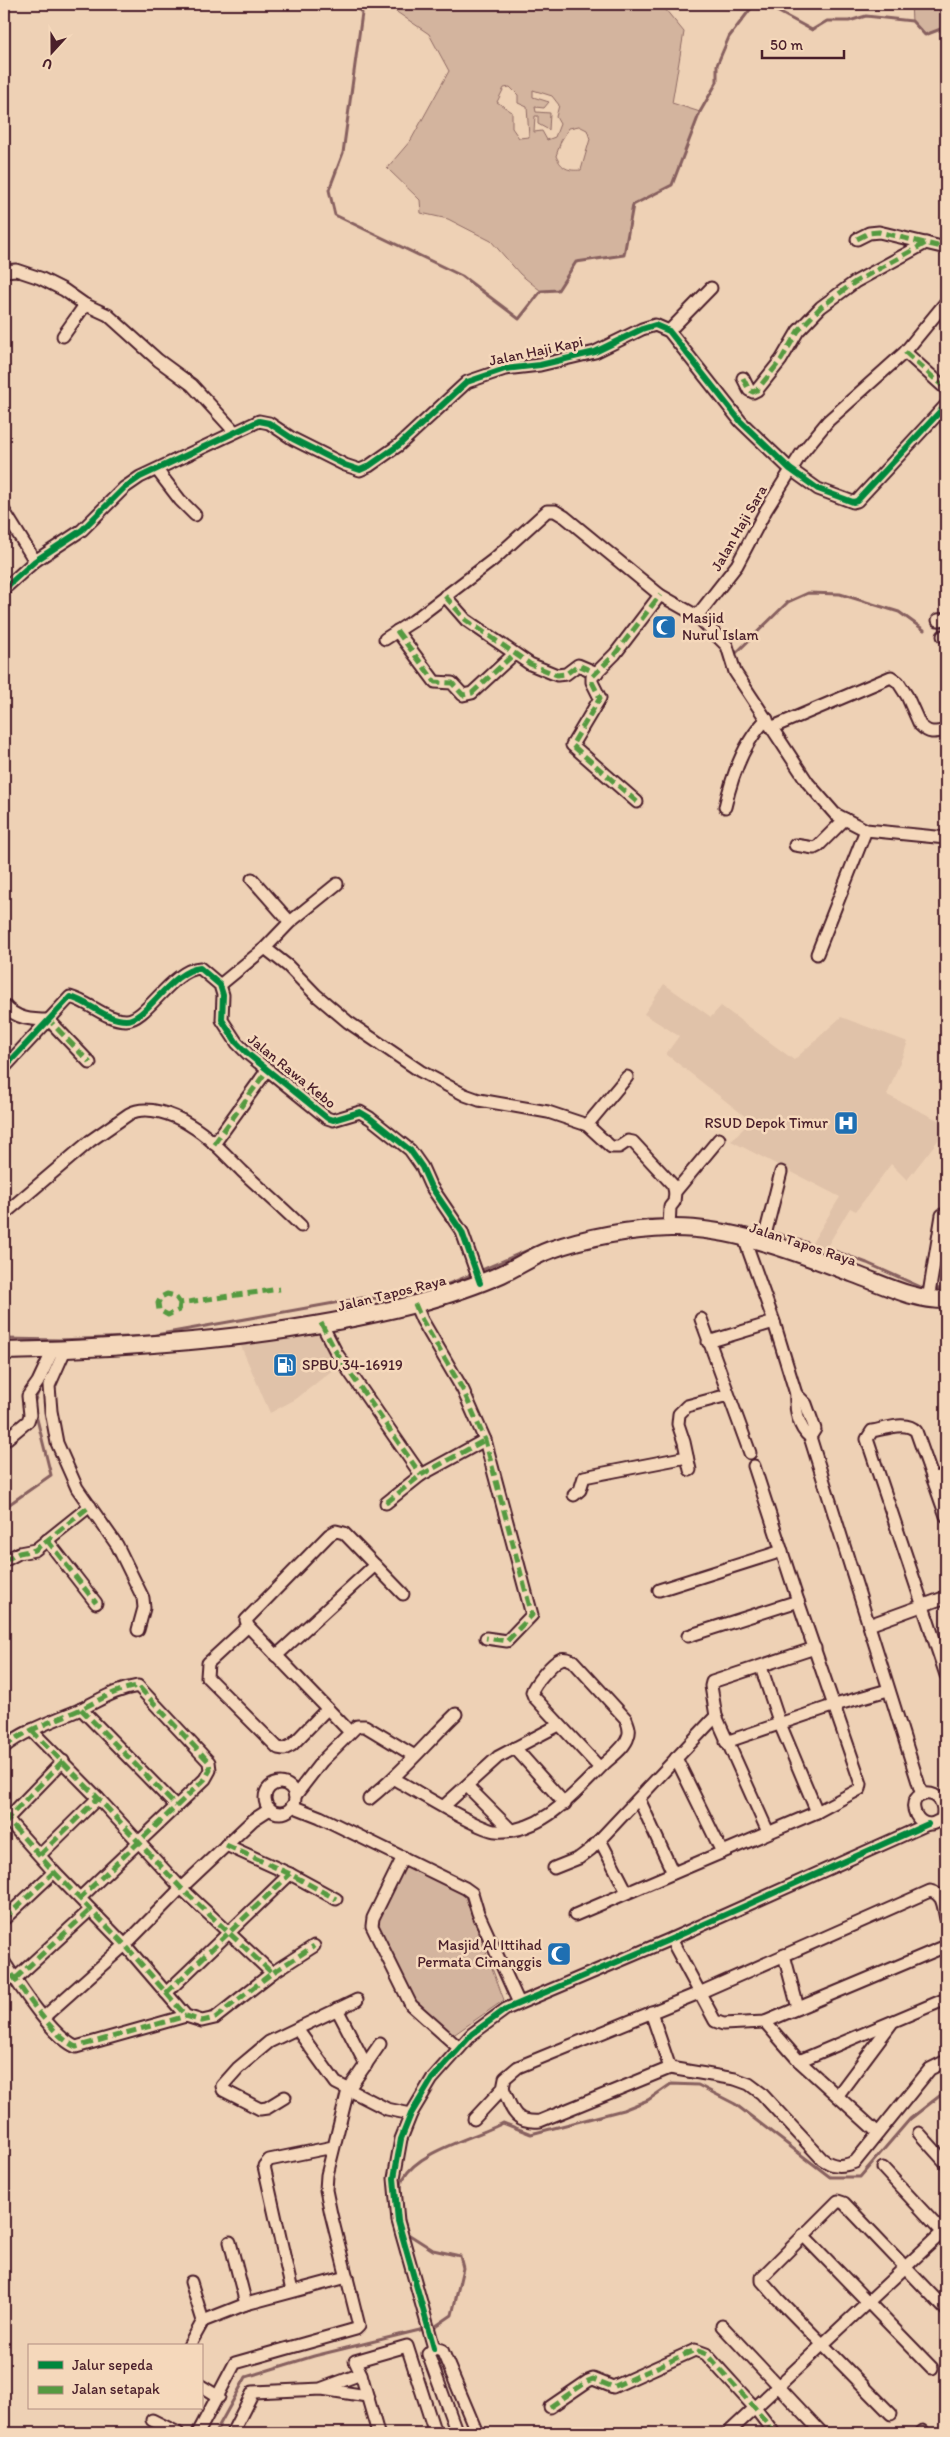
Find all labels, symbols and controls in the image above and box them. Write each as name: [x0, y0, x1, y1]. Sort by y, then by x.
north arrow: [28, 28, 78, 78]
scale bar: [762, 28, 845, 60]
text: 50 m: [770, 36, 803, 54]
text: U: [40, 54, 55, 73]
street label: Jalan Haji Kapi: [487, 332, 585, 370]
street label: Jalan Haji Sara: [707, 482, 771, 574]
place label: Masjid Nurul Islam: [682, 609, 759, 644]
mosque icon: Masjid Nurul Islam: [651, 614, 677, 640]
street label: Jalan Rawa Kebo: [244, 1030, 340, 1112]
hospital icon: RSUD Depok Timur: [833, 1110, 859, 1136]
place label: RSUD Depok Timur: [705, 1114, 828, 1132]
street label: Jalan Tapos Raya: [747, 1218, 859, 1270]
street label: Jalan Tapos Raya: [336, 1271, 448, 1315]
fuel station icon: SPBU 34-16919: [272, 1352, 298, 1378]
place label: SPBU 34-16919: [302, 1356, 403, 1374]
place label: Masjid Al Ittihad Permata Cimanggis: [417, 1936, 542, 1971]
mosque icon: Masjid Al Ittihad Permata Cimanggis: [546, 1941, 572, 1967]
legend: [28, 2344, 202, 2410]
text: Jalur sepeda: [72, 2356, 153, 2374]
text: Jalan setapak: [72, 2380, 160, 2398]

